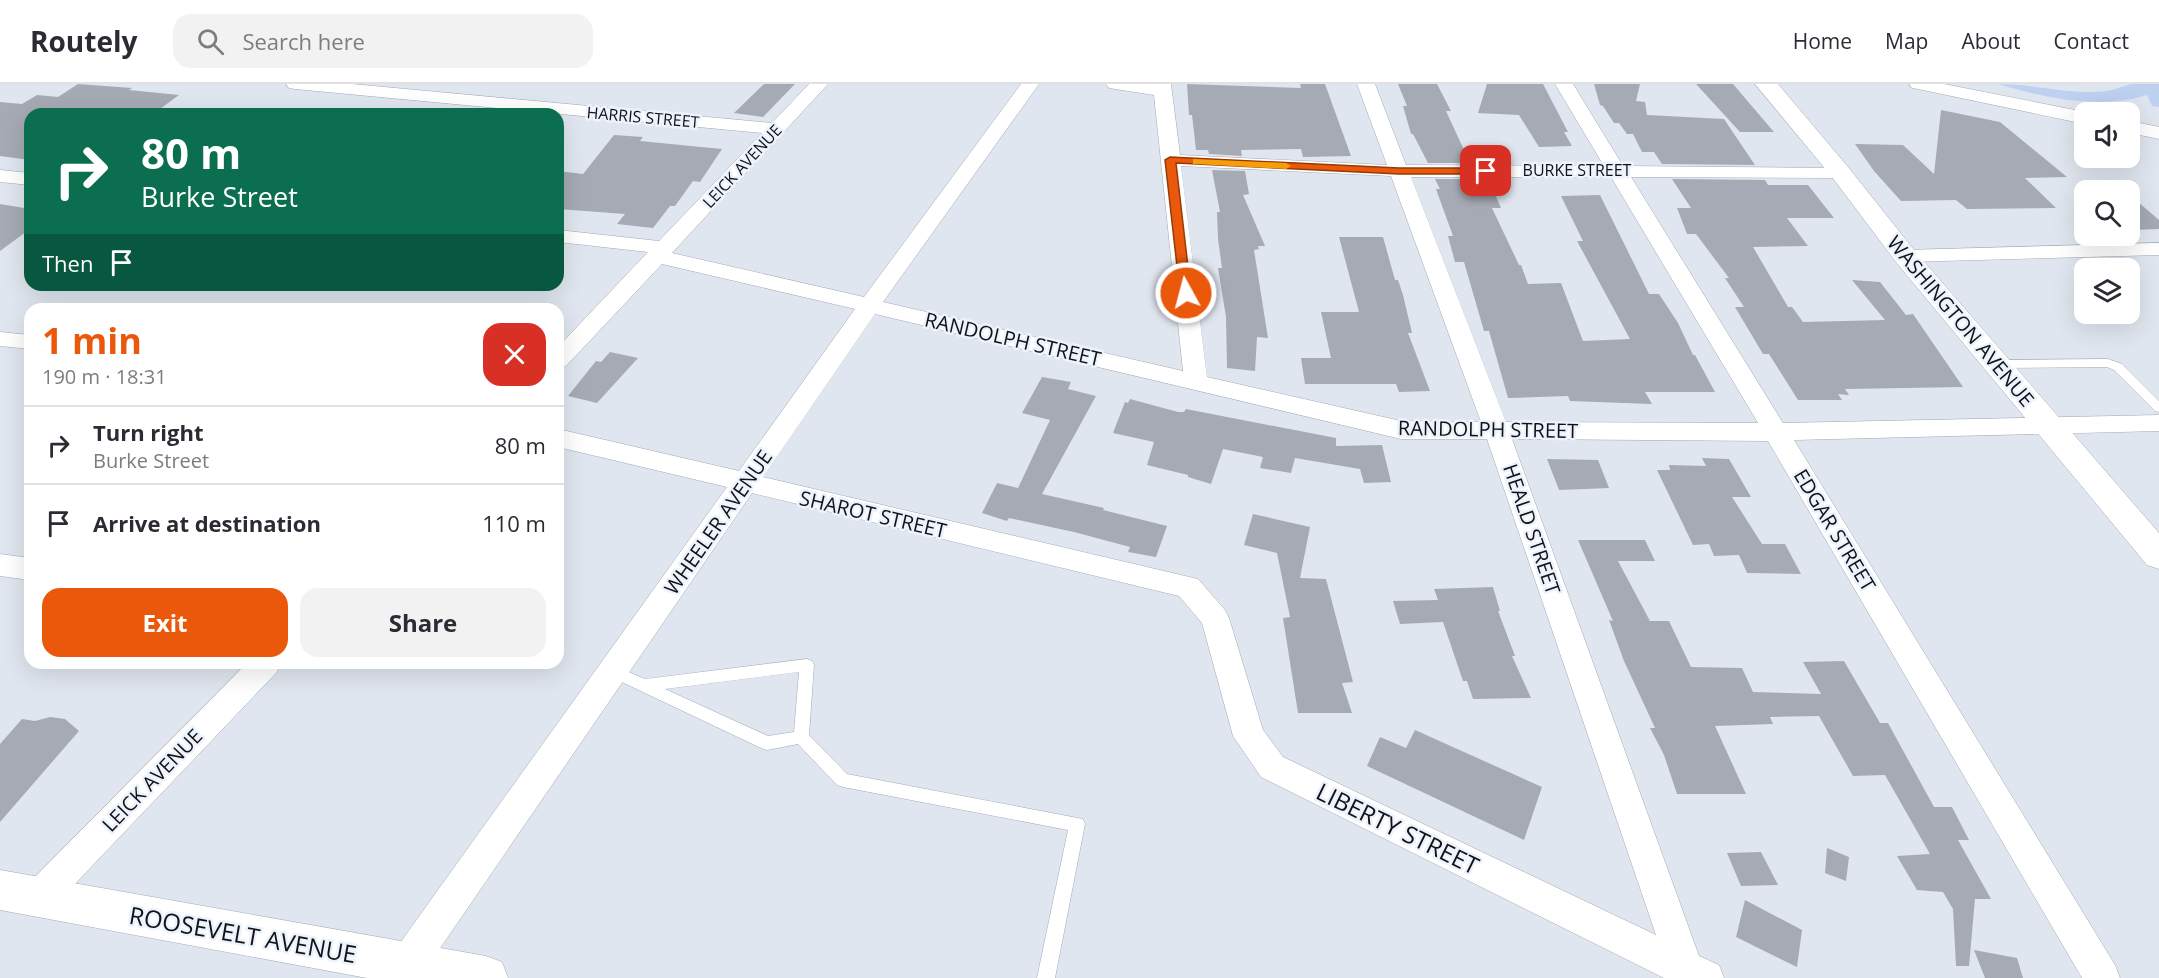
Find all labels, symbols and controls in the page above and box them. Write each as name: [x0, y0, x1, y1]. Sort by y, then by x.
search box: [173, 14, 593, 68]
text: Routely: [30, 22, 137, 60]
icon: search: [194, 25, 227, 58]
text: Search here: [242, 26, 365, 56]
text: Home: [1793, 27, 1852, 55]
text: Map: [1885, 27, 1928, 55]
text: About: [1961, 27, 2021, 55]
text: Contact: [2054, 27, 2129, 55]
street label: HARRIS STREET: [586, 101, 700, 133]
map controls: [2074, 102, 2140, 324]
button: sound: [2074, 102, 2140, 168]
street label: LEICK AVENUE: [698, 119, 786, 213]
text: 80 m: [141, 124, 241, 181]
icon: right: [42, 132, 120, 210]
pin: [1460, 145, 1511, 196]
icon: arrive: [1469, 154, 1502, 187]
street label: BURKE STREET: [1523, 159, 1632, 181]
text: Burke Street: [141, 178, 298, 215]
button: search: [2074, 180, 2140, 246]
street label: WASHINGTON AVENUE: [1881, 230, 2041, 412]
icon: arrive: [105, 246, 138, 279]
text: Then: [42, 248, 93, 278]
button: layers: [2074, 258, 2140, 324]
position arrow: [1154, 261, 1218, 325]
street label: RANDOLPH STREET: [922, 306, 1104, 372]
text: 1 min: [42, 316, 142, 365]
button: close: [483, 323, 546, 386]
text: 190 m · 18:31: [42, 363, 167, 390]
street label: RANDOLPH STREET: [1398, 414, 1578, 444]
text: Turn right: [93, 417, 204, 447]
icon: right: [42, 429, 75, 462]
text: 80 m: [495, 430, 546, 460]
street label: WHEELER AVENUE: [658, 444, 778, 600]
text: Burke Street: [93, 447, 209, 474]
street label: HEALD STREET: [1497, 460, 1567, 598]
street label: EDGAR STREET: [1788, 464, 1882, 596]
street label: SHAROT STREET: [797, 484, 949, 544]
icon: arrive: [42, 507, 75, 540]
text: Arrive at destination: [93, 508, 321, 538]
text: 110 m: [482, 508, 546, 538]
button: Exit: [42, 588, 288, 657]
button: Share: [300, 588, 546, 657]
street label: LEICK AVENUE: [96, 723, 208, 837]
street label: LIBERTY STREET: [1311, 774, 1485, 882]
street label: ROOSEVELT AVENUE: [127, 898, 359, 970]

